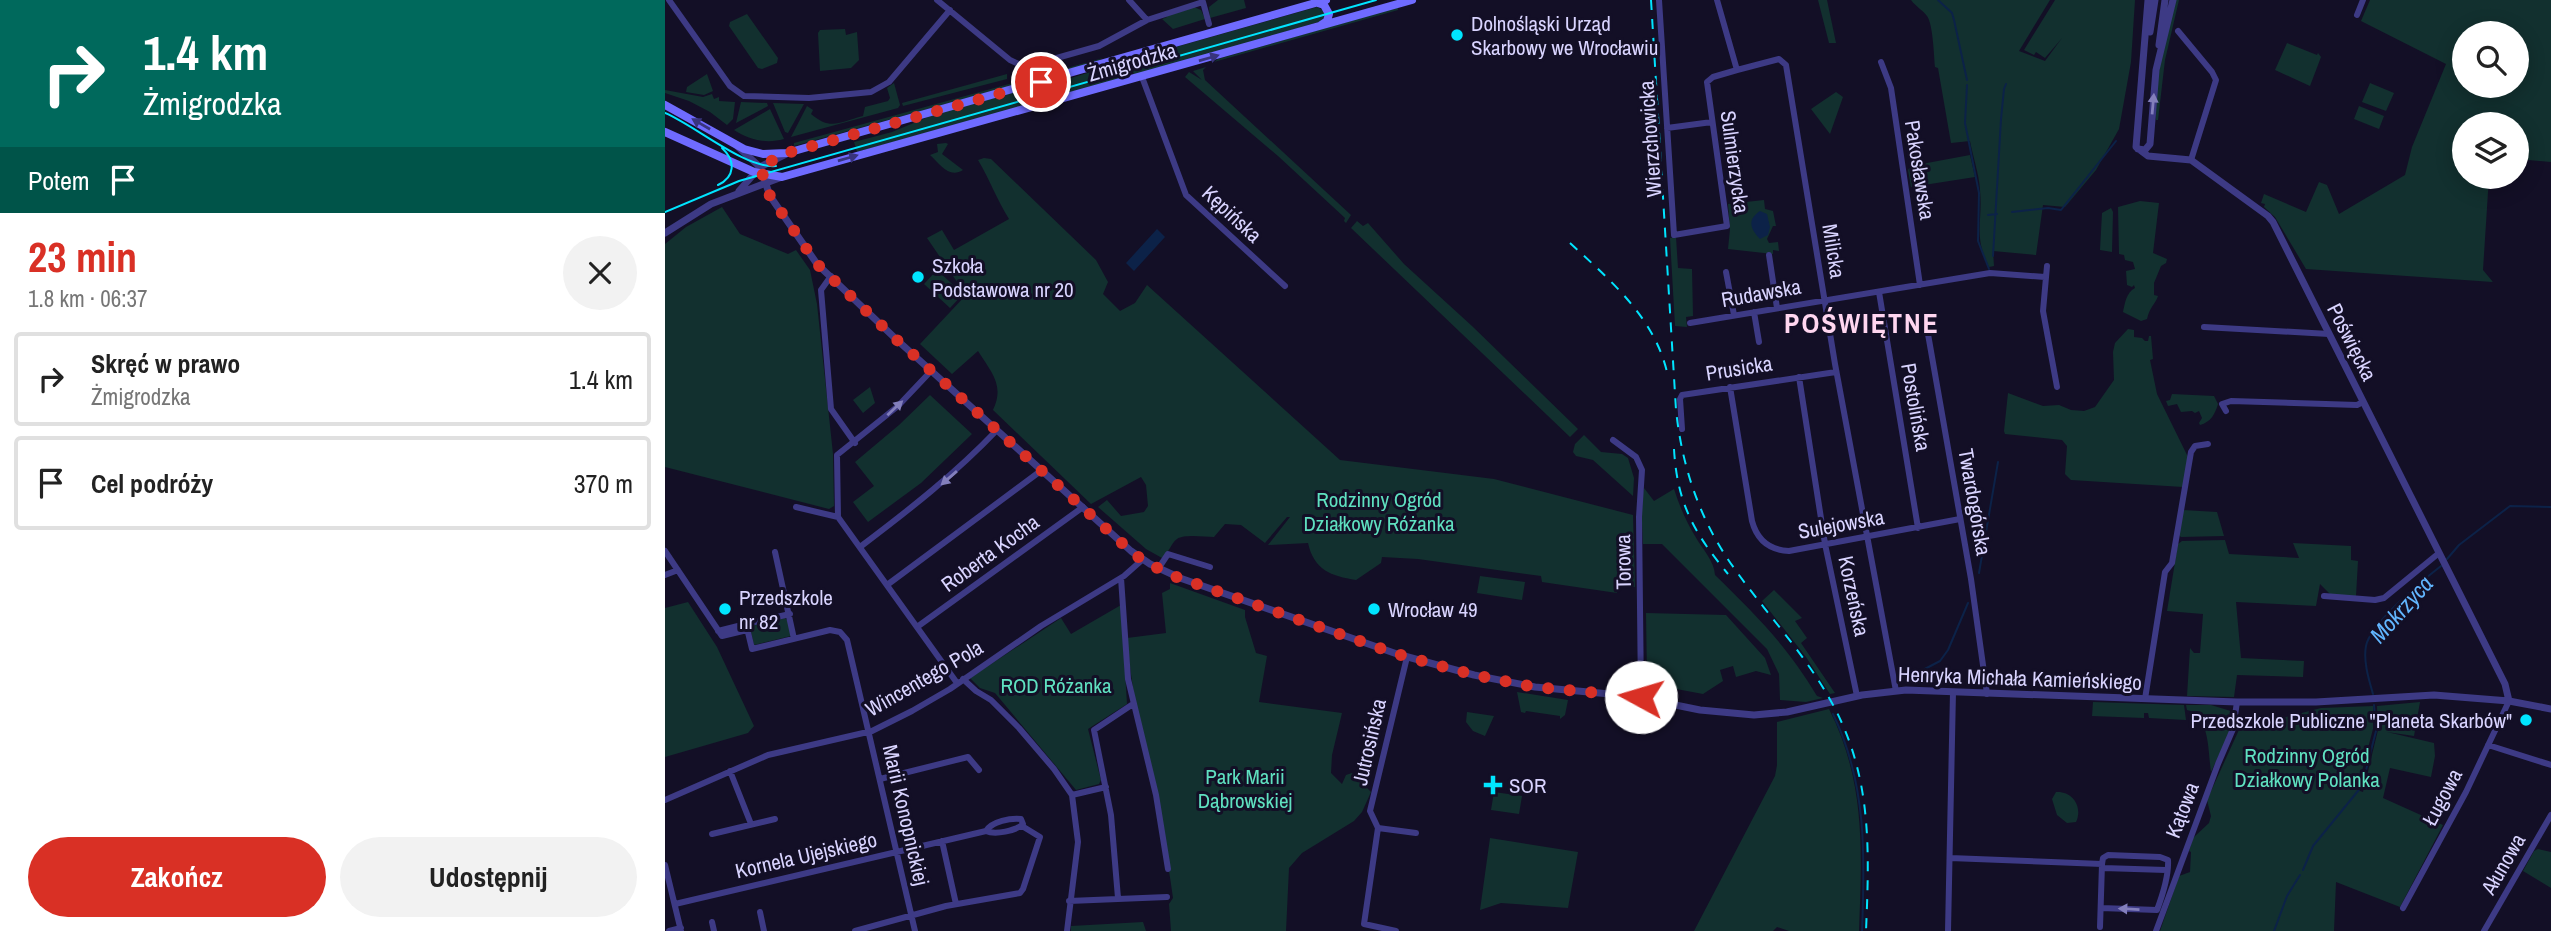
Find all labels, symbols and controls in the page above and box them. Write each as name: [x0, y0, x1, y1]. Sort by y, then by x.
place label: Dolnośląski Urząd Skarbowy we Wrocławiu: [1471, 9, 1658, 62]
text: 1.4 km: [143, 19, 268, 85]
map controls: [2452, 21, 2529, 189]
button: search: [2452, 21, 2529, 98]
marker: Dolnośląski Urząd Skarbowy we Wrocławiu: [1449, 27, 1465, 43]
icon: right: [28, 28, 119, 119]
street label: Żmigrodzka: [1084, 35, 1180, 88]
pin: [1011, 52, 1071, 112]
one-way arrow: [1198, 52, 1220, 63]
icon: arrive: [1022, 63, 1060, 101]
street label: Wierzchowicka: [1631, 79, 1669, 198]
text: Żmigrodzka: [143, 82, 282, 125]
one-way arrow: [2147, 93, 2158, 115]
street label: Sulmierzycka: [1713, 109, 1757, 216]
button: layers: [2452, 112, 2529, 189]
one-way arrow: [692, 118, 711, 130]
street label: Pakosławska: [1898, 118, 1942, 222]
one-way arrow: [837, 152, 859, 163]
icon: arrive: [104, 161, 142, 199]
text: Potem: [28, 163, 90, 198]
street label: Kępińska: [1196, 179, 1268, 249]
street label: Milicka: [1815, 222, 1853, 281]
text: 23 min: [28, 229, 137, 285]
button: close: [563, 236, 637, 310]
place label: Szkoła Podstawowa nr 20: [932, 251, 1074, 304]
marker: Szkoła Podstawowa nr 20: [910, 269, 926, 285]
street label: Rudawska: [1719, 272, 1804, 314]
text: 1.8 km · 06:37: [28, 283, 148, 314]
street label: Poświęcka: [2320, 298, 2384, 386]
district label: POŚWIĘTNE: [1784, 304, 1940, 342]
text: Skręć w prawo: [91, 346, 240, 381]
street label: Prusicka: [1704, 348, 1775, 388]
icon: right: [32, 360, 70, 398]
street label: Postolińska: [1894, 361, 1938, 454]
text: 1.4 km: [569, 362, 633, 397]
text: Żmigrodzka: [91, 381, 191, 412]
one-way arrow: [886, 401, 903, 417]
street label: Twardogórska: [1951, 446, 1999, 558]
icon: arrive: [32, 464, 70, 502]
text: Cel podróży: [91, 466, 213, 501]
text: 370 m: [574, 466, 633, 501]
one-way arrow: [940, 470, 958, 486]
park label: Rodzinny Ogród Działkowy Różanka: [1303, 485, 1455, 538]
street label: Sulejowska: [1796, 502, 1887, 546]
street label: Roberta Kocha: [935, 507, 1045, 598]
street label: Torowa: [1608, 534, 1638, 590]
street label: Korzeńska: [1831, 553, 1877, 639]
water label: Mokrzyca: [2362, 569, 2440, 649]
place label: Przedszkole nr 82: [739, 583, 833, 636]
place label: Wrocław 49: [1388, 595, 1478, 624]
marker: Przedszkole nr 82: [717, 601, 733, 617]
marker: Wrocław 49: [1366, 601, 1382, 617]
street label: Wincentego Pola: [860, 632, 988, 723]
street label: Henryka Michała Kamieńskiego: [1898, 659, 2142, 697]
position arrow: [1604, 660, 1678, 734]
park label: ROD Różanka: [1000, 671, 1112, 700]
street label: Jutrosińska: [1345, 695, 1393, 788]
place label: Przedszkole Publiczne "Planeta Skarbów": [2191, 706, 2512, 735]
marker: Przedszkole Publiczne "Planeta Skarbów": [2518, 712, 2534, 728]
park label: Rodzinny Ogród Działkowy Polanka: [2234, 741, 2380, 794]
street label: Marii Konopnickiej: [876, 742, 936, 888]
park label: Park Marii Dąbrowskiej: [1198, 762, 1292, 815]
street label: Ługowa: [2415, 763, 2469, 830]
place label: SOR: [1509, 771, 1546, 800]
marker: SOR: [1483, 775, 1503, 795]
street label: Kątowa: [2158, 778, 2206, 842]
street label: Kornela Ujejskiego: [732, 825, 880, 885]
street label: Ałunowa: [2473, 828, 2532, 901]
button: Zakończ: [28, 837, 326, 917]
button: Udostępnij: [340, 837, 637, 917]
one-way arrow: [2118, 903, 2140, 914]

